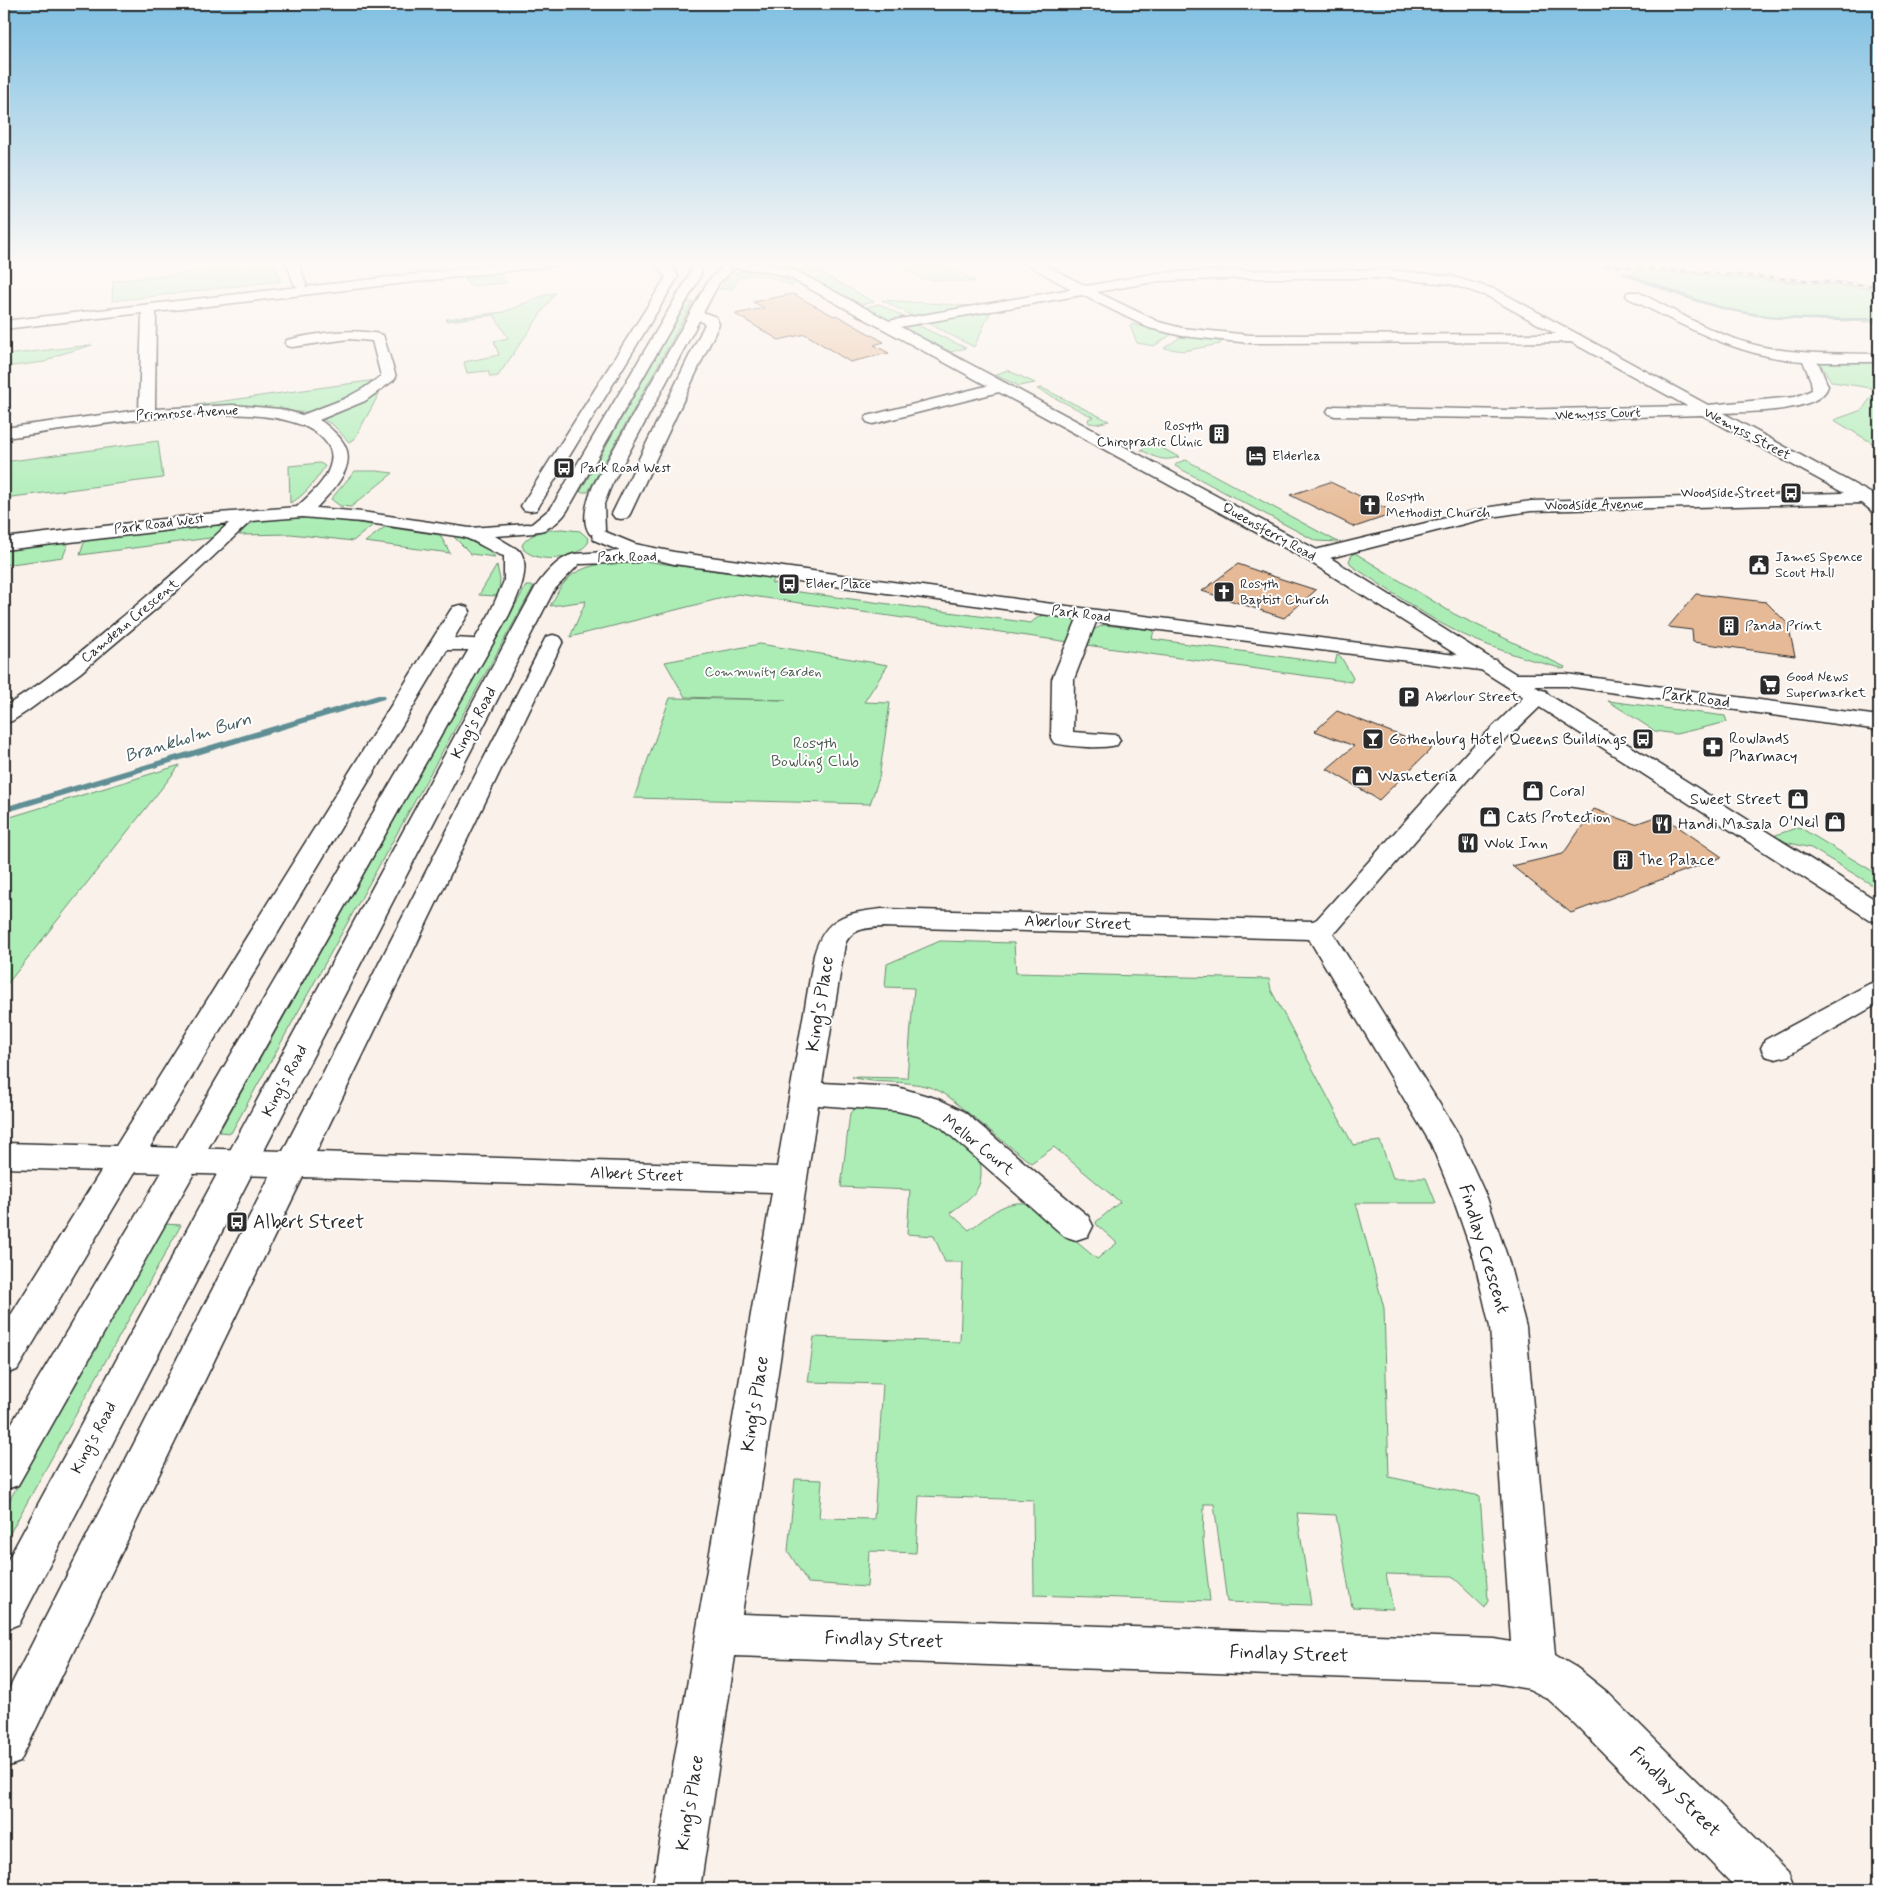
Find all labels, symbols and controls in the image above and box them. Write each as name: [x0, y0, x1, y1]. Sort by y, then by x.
street label: Primrose Avenue: [135, 401, 239, 425]
street label: Wemyss Court: [1555, 404, 1641, 424]
street label: Wemyss Street: [1700, 404, 1794, 465]
place label: Rosyth Chiropractic Clinic: [1097, 417, 1204, 451]
building icon: Rosyth Chiropractic Clinic: [1207, 422, 1231, 446]
hotel icon: Elderlea: [1244, 444, 1268, 468]
place label: Elderlea: [1272, 447, 1321, 465]
bus stop icon: Park Road West: [552, 456, 576, 480]
place label: Park Road West: [580, 459, 671, 477]
bus stop icon: Woodside Street: [1779, 481, 1803, 505]
place label: Woodside Street: [1680, 484, 1775, 502]
place label: Rosyth Methodist Church: [1386, 488, 1491, 522]
church icon: Rosyth Methodist Church: [1358, 493, 1382, 517]
street label: Woodside Avenue: [1544, 495, 1644, 515]
street label: Queensferry Road: [1219, 499, 1319, 565]
street label: Park Road West: [113, 509, 206, 538]
street label: Park Road: [597, 548, 657, 566]
place label: James Spence Scout Hall: [1775, 548, 1863, 582]
public building icon: James Spence Scout Hall: [1747, 553, 1771, 577]
bus stop icon: Elder Place: [777, 572, 801, 596]
street label: Camdean Crescent: [77, 574, 183, 667]
place label: Elder Place: [805, 575, 871, 593]
place label: Rosyth Baptist Church: [1240, 575, 1329, 609]
church icon: Rosyth Baptist Church: [1212, 580, 1236, 604]
street label: Park Road: [1050, 601, 1112, 627]
building icon: Panda Print: [1717, 614, 1741, 638]
place label: Panda Print: [1745, 617, 1823, 635]
park label: Community Garden: [704, 663, 822, 681]
place label: Good News Supermarket: [1786, 668, 1867, 702]
supermarket icon: Good News Supermarket: [1758, 673, 1782, 697]
street label: King's Road: [446, 683, 503, 763]
street label: Park Road: [1661, 683, 1731, 713]
parking icon: Aberlour Street: [1397, 685, 1421, 709]
place label: Aberlour Street: [1425, 688, 1519, 706]
water label: Brankholm Burn: [122, 707, 254, 769]
bar icon: Gothenburg Hotel: [1361, 727, 1385, 751]
bus stop icon: Queens Buildings: [1631, 727, 1655, 751]
place label: Rowlands Pharmacy: [1729, 728, 1797, 767]
place label: Gothenburg Hotel: [1389, 729, 1503, 750]
place label: Queens Buildings: [1509, 729, 1627, 750]
park label: Rosyth Bowling Club: [771, 733, 859, 773]
pharmacy icon: Rowlands Pharmacy: [1701, 735, 1725, 759]
shop icon: Washeteria: [1350, 764, 1374, 788]
place label: Washeteria: [1378, 766, 1457, 787]
shop icon: Coral: [1521, 779, 1545, 803]
place label: Coral: [1549, 781, 1584, 802]
shop icon: Sweet Street: [1786, 787, 1810, 811]
place label: Sweet Street: [1690, 789, 1783, 810]
shop icon: Cats Protection: [1478, 805, 1502, 829]
place label: Cats Protection: [1506, 807, 1611, 828]
shop icon: O'Neil: [1823, 810, 1847, 834]
restaurant icon: Handi Masala: [1650, 812, 1674, 836]
place label: O'Neil: [1779, 812, 1819, 833]
place label: Handi Masala: [1678, 814, 1772, 835]
restaurant icon: Wok Inn: [1456, 831, 1480, 855]
place label: Wok Inn: [1484, 833, 1548, 854]
building icon: The Palace: [1611, 848, 1635, 872]
place label: The Palace: [1639, 850, 1715, 871]
street label: Aberlour Street: [1024, 911, 1132, 935]
street label: King's Place: [800, 954, 842, 1054]
street label: King's Road: [257, 1041, 314, 1121]
street label: Mellor Court: [938, 1110, 1019, 1181]
street label: Albert Street: [590, 1163, 685, 1187]
street label: Findlay Crescent: [1452, 1181, 1516, 1317]
bus stop icon: Albert Street: [225, 1210, 249, 1234]
place label: Albert Street: [253, 1210, 364, 1235]
street label: King's Place: [735, 1354, 777, 1454]
street label: King's Road: [66, 1398, 123, 1478]
street label: Findlay Street: [824, 1625, 944, 1655]
street label: Findlay Street: [1229, 1639, 1349, 1669]
street label: Findlay Street: [1624, 1741, 1726, 1843]
street label: King's Place: [670, 1753, 712, 1853]

